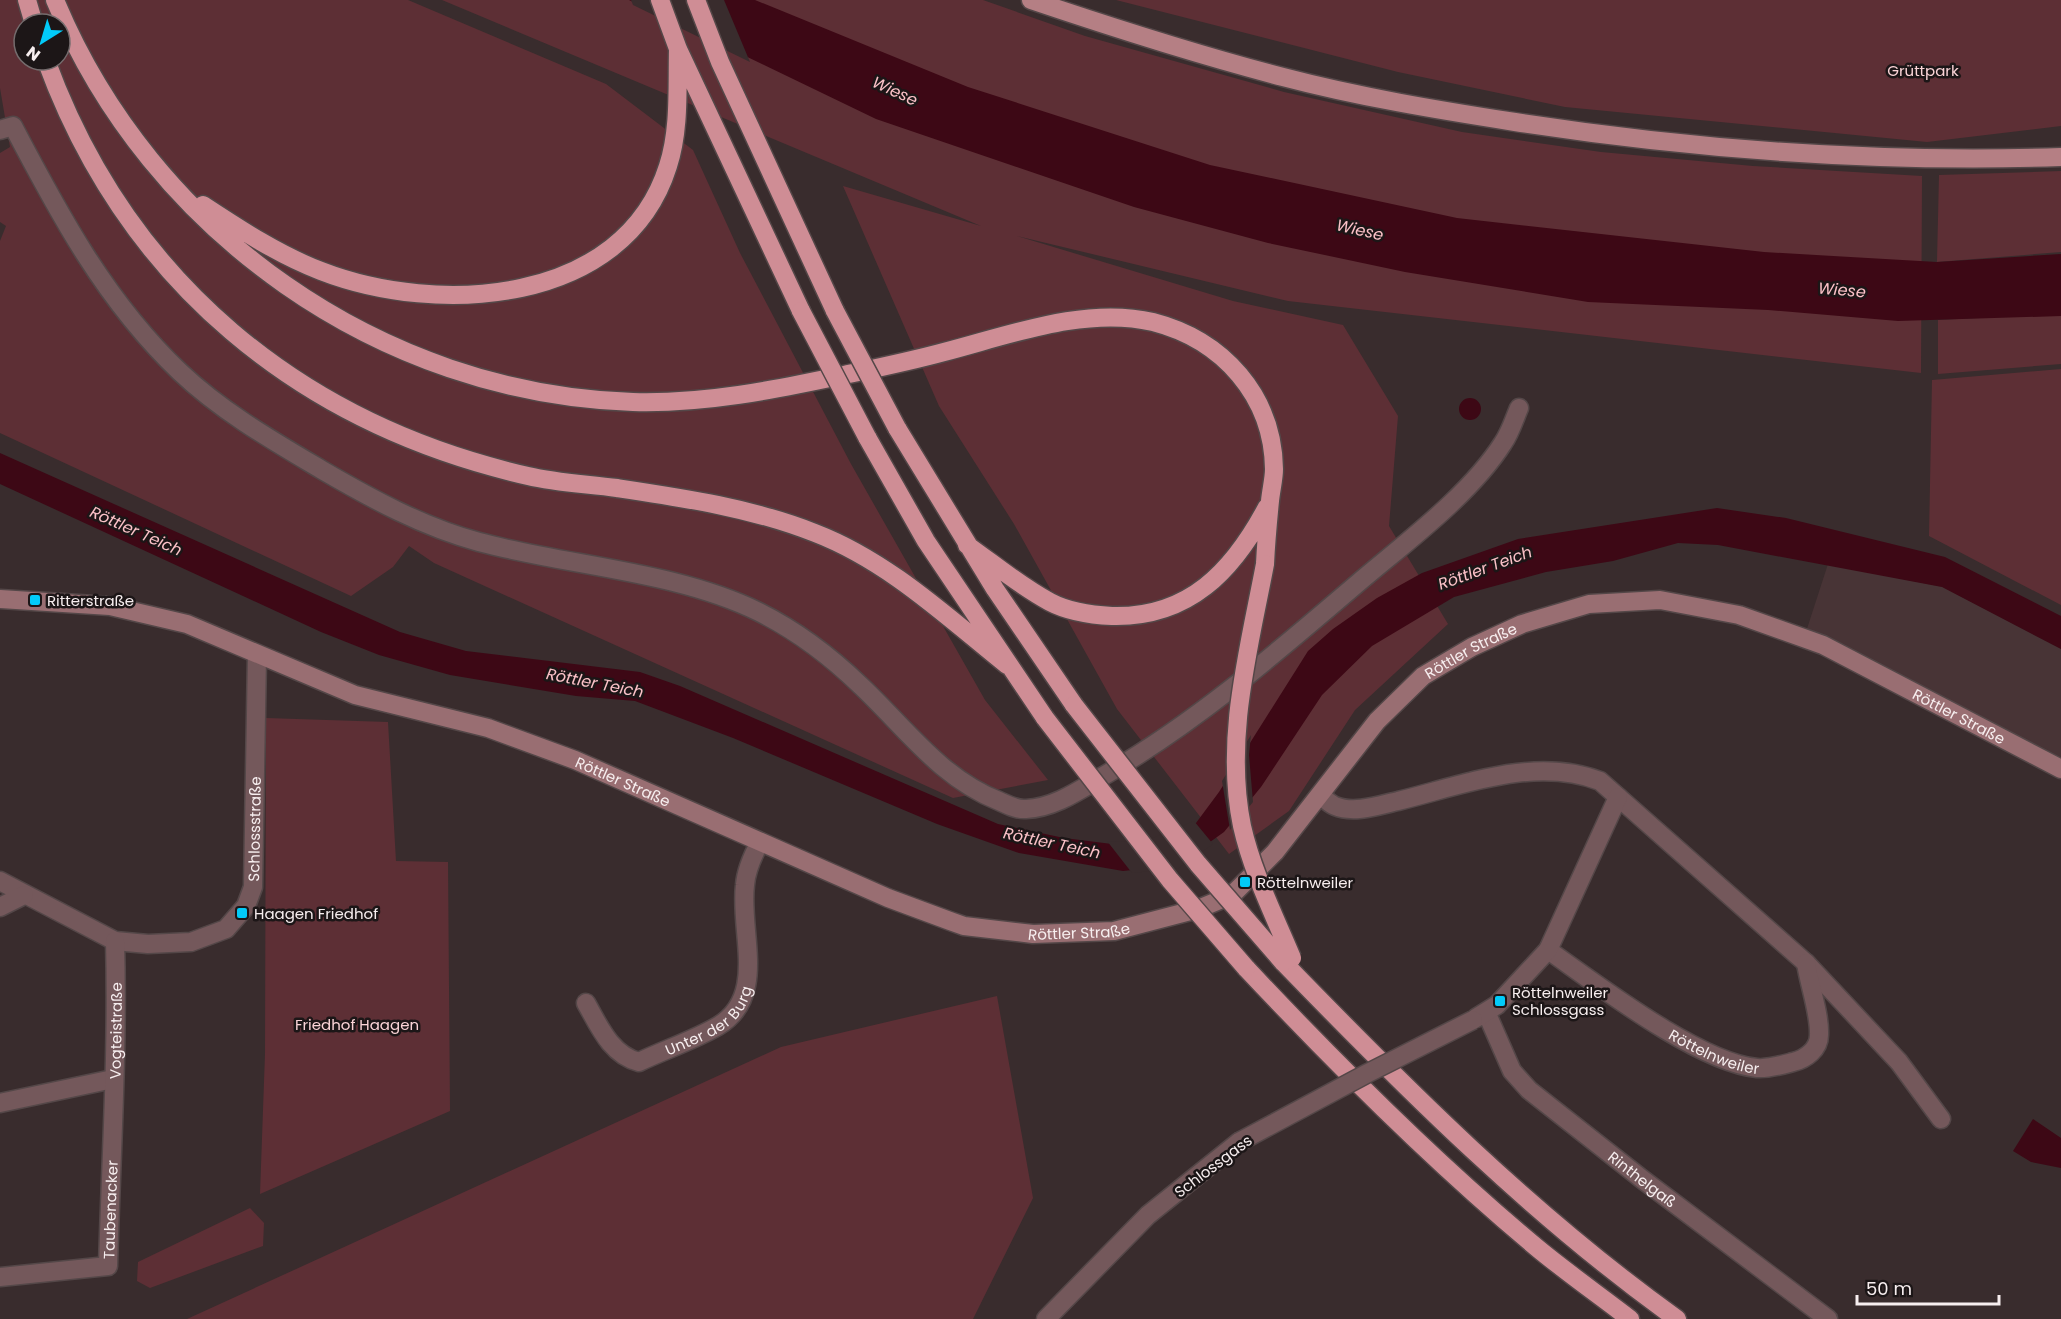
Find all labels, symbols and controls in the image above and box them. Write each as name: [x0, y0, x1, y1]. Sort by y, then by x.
north arrow: [12, 12, 72, 72]
text: N: [22, 41, 45, 66]
park label: Grüttpark: [1887, 60, 1959, 81]
water label: Wiese: [869, 70, 922, 112]
water label: Wiese: [1334, 213, 1386, 247]
water label: Wiese: [1817, 276, 1867, 304]
water label: Röttler Teich: [86, 500, 186, 562]
water label: Röttler Teich: [1435, 540, 1535, 596]
place label: Ritterstraße: [47, 590, 134, 611]
marker: Ritterstraße: [28, 593, 42, 607]
street label: Röttler Straße: [1420, 617, 1520, 683]
water label: Röttler Teich: [544, 662, 646, 704]
street label: Röttler Straße: [1909, 683, 2009, 749]
street label: Röttler Straße: [572, 751, 674, 811]
street label: Schlossstraße: [243, 776, 265, 882]
water label: Röttler Teich: [1001, 821, 1103, 865]
place label: Röttelnweiler: [1257, 872, 1354, 893]
marker: Röttelnweiler: [1238, 875, 1252, 889]
place label: Haagen Friedhof: [254, 903, 378, 924]
marker: Haagen Friedhof: [235, 906, 249, 920]
street label: Röttler Straße: [1027, 917, 1132, 945]
street label: Vogteistraße: [104, 982, 126, 1079]
place label: Röttelnweiler Schlossgass: [1512, 982, 1609, 1020]
street label: Unter der Burg: [662, 983, 756, 1060]
marker: Röttelnweiler Schlossgass: [1493, 994, 1507, 1008]
park label: Friedhof Haagen: [295, 1014, 419, 1035]
street label: Röttelnweiler: [1665, 1024, 1761, 1079]
street label: Schlossgass: [1170, 1130, 1256, 1202]
street label: Rinthelgaß: [1604, 1146, 1681, 1212]
street label: Taubenacker: [98, 1159, 122, 1259]
scale bar: [1857, 1268, 2000, 1306]
text: 50 m: [1866, 1276, 1912, 1301]

